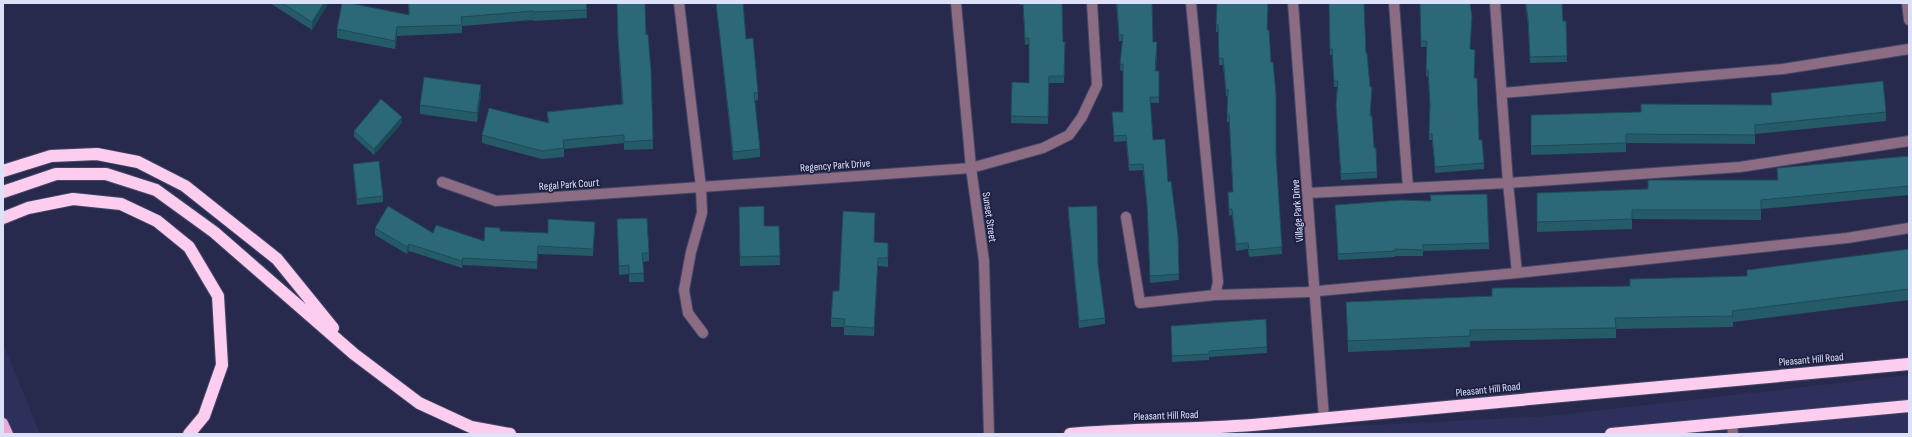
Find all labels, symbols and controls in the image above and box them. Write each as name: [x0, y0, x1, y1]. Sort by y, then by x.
street label: Regency Park Drive: [800, 157, 871, 174]
street label: Regal Park Court: [538, 176, 600, 193]
street label: Village Park Drive: [1289, 179, 1306, 243]
street label: Sunset Street: [980, 191, 1000, 244]
street label: Pleasant Hill Road: [1778, 350, 1844, 369]
street label: Pleasant Hill Road: [1455, 380, 1522, 399]
street label: Pleasant Hill Road: [1133, 408, 1199, 423]

